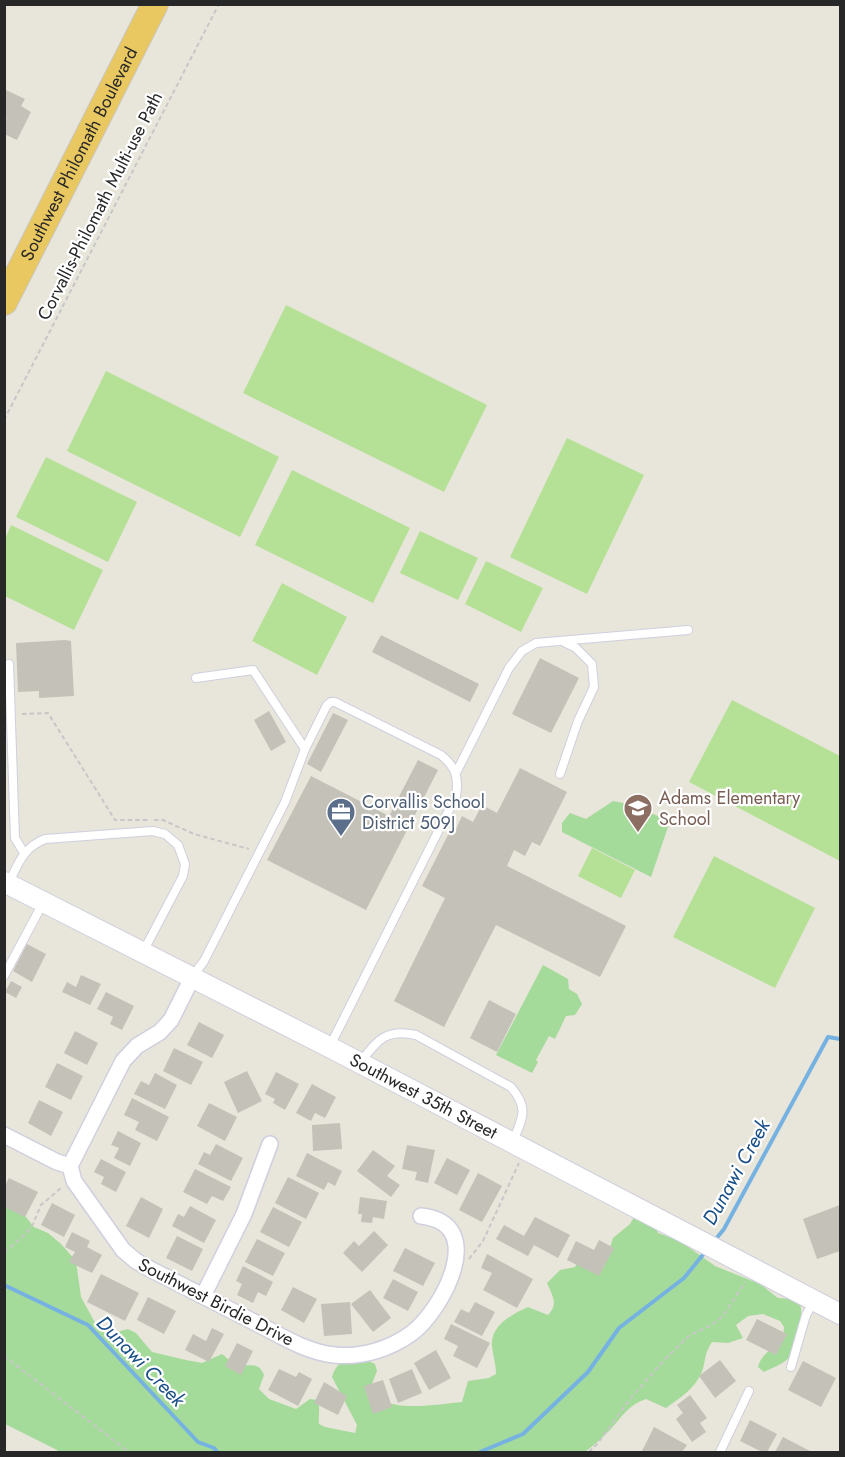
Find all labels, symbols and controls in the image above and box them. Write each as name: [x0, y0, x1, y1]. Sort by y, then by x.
street label: Southwest Philomath Boulevard: [14, 43, 144, 265]
street label: Corvallis-Philomath Multi-use Path: [31, 87, 169, 325]
place label: Adams Elementary School: [659, 785, 800, 832]
place label: Corvallis School District 509J: [362, 789, 485, 836]
school or university icon: Adams Elementary School: [622, 792, 654, 834]
office icon: Corvallis School District 509J: [325, 796, 357, 838]
street label: Southwest 35th Street: [345, 1047, 502, 1146]
water label: Dunawi Creek: [695, 1113, 778, 1230]
street label: Southwest Birdie Drive: [134, 1251, 298, 1353]
water label: Dunawi Creek: [90, 1309, 193, 1415]

